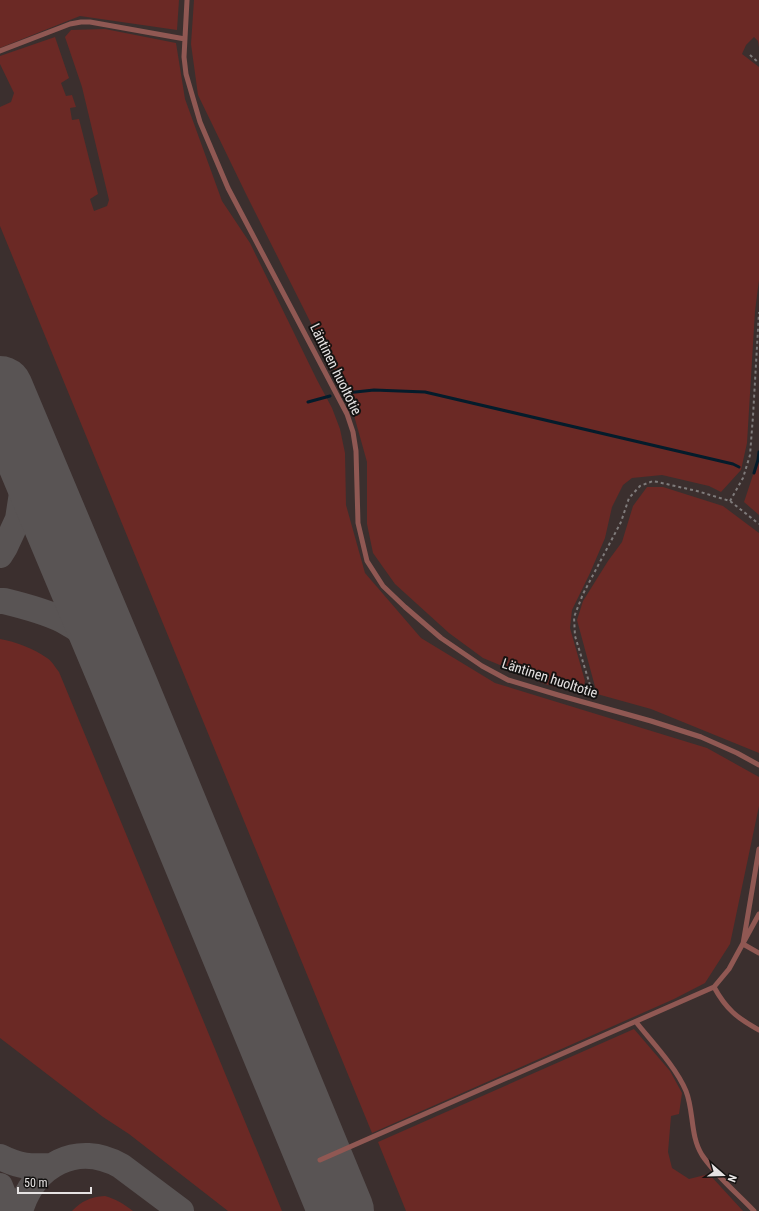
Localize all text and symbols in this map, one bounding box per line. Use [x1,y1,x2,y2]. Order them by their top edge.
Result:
street label: Läntinen huoltotie [307,321,365,418]
street label: Läntinen huoltotie [500,655,600,701]
north arrow [703,1155,743,1195]
scale bar [18,1169,91,1195]
text: N [725,1173,739,1184]
text: 50 m [24,1176,48,1190]

